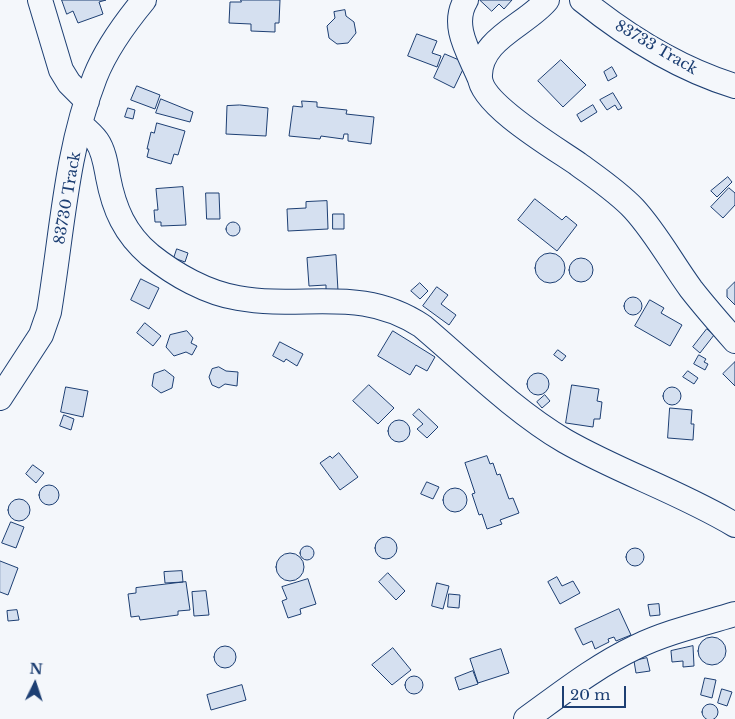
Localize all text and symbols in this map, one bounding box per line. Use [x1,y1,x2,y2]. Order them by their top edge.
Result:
street label: 83733 Track [612,17,700,79]
street label: 83730 Track [51,150,85,246]
north arrow [10,659,60,709]
text: N [29,660,43,678]
scale bar [565,676,629,708]
text: 20 m [570,685,610,704]

